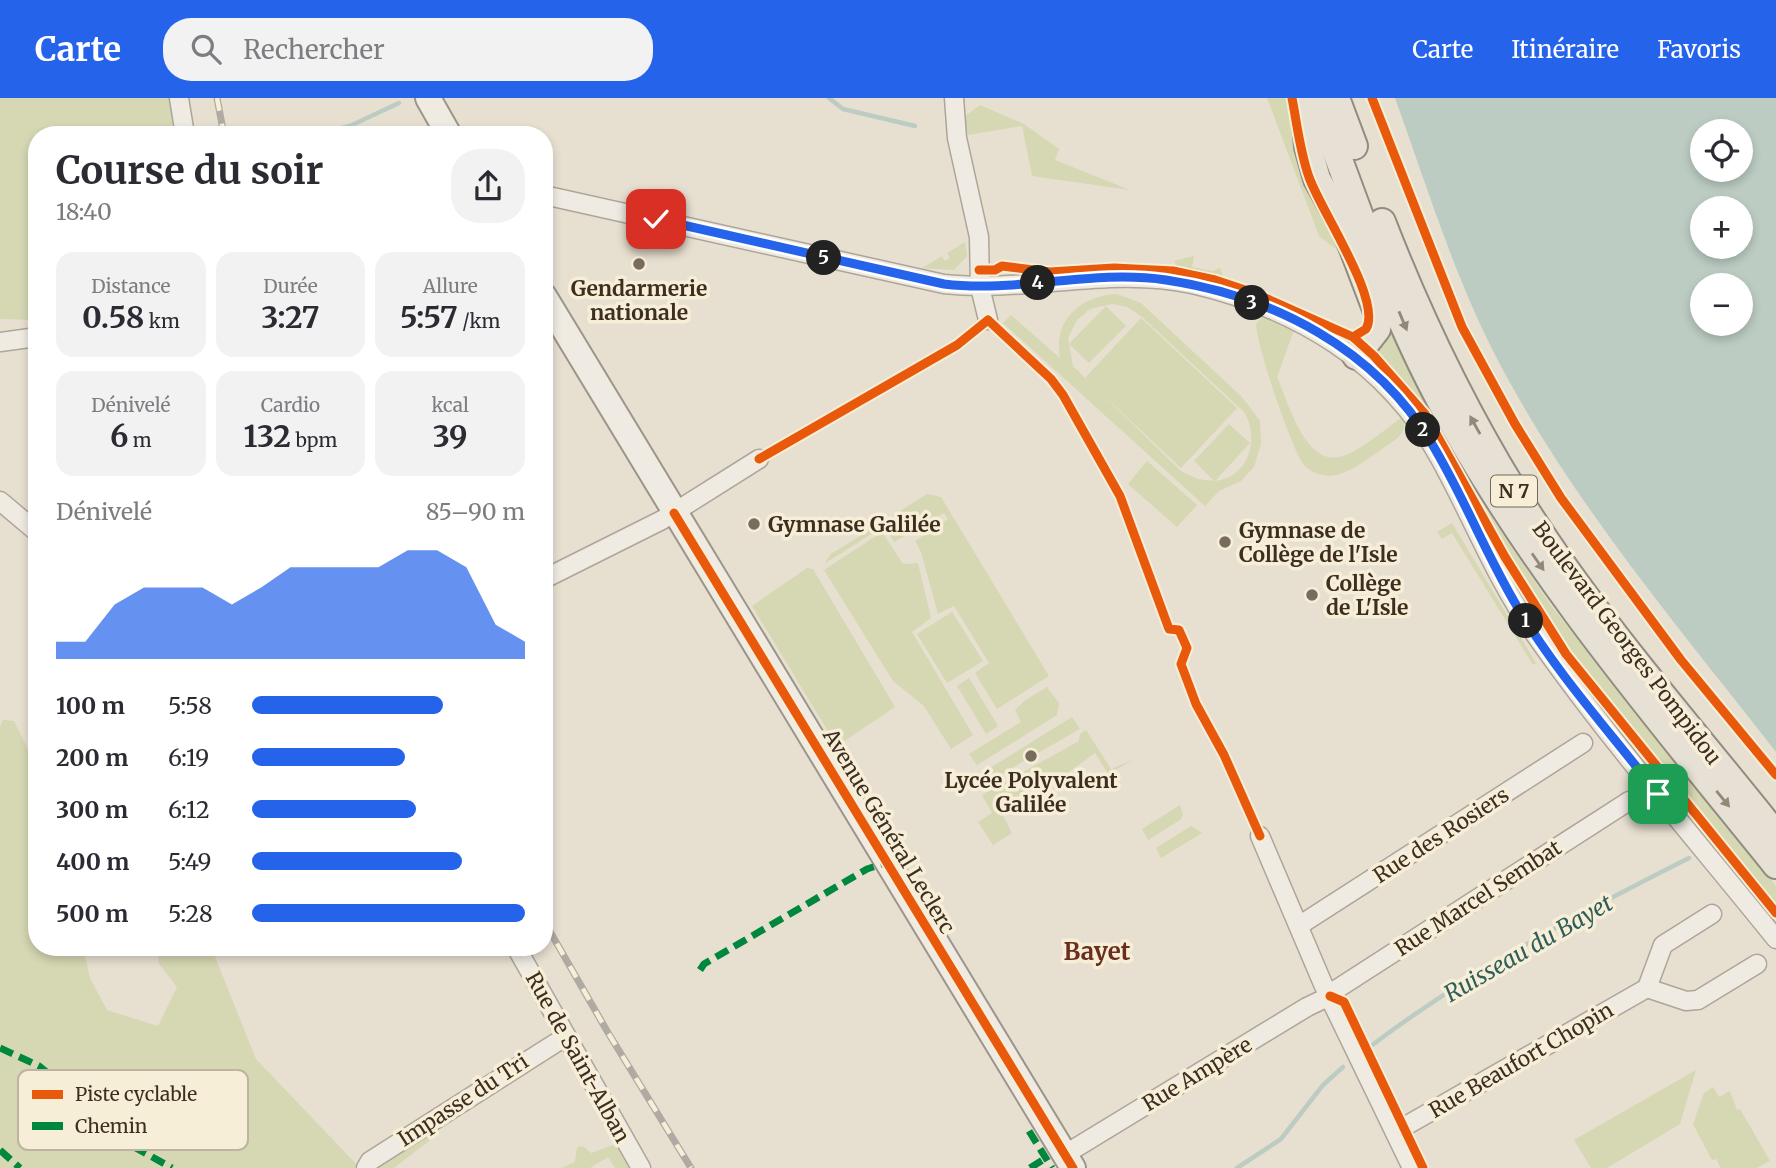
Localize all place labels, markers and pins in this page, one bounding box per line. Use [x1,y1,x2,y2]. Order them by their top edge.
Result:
pin [626,189,686,249]
pin: 5 [806,240,842,276]
marker: Gendarmerie nationale [631,256,647,272]
pin: 4 [1020,266,1056,300]
place label: Gendarmerie nationale [571,275,707,326]
pin: 3 [1234,286,1270,320]
pin: 2 [1406,412,1440,448]
place label: Gymnase Galilée [768,511,941,538]
marker: Gymnase Galilée [746,516,762,532]
place label: Gymnase de Collège de l'Isle [1239,517,1398,568]
marker: Gymnase de Collège de l'Isle [1217,534,1233,550]
place label: Collège de L'Isle [1326,570,1408,621]
marker: Collège de L'Isle [1304,587,1320,603]
pin: 1 [1508,603,1544,638]
marker: Lycée Polyvalent Galilée [1023,748,1039,764]
pin [1628,764,1688,824]
place label: Lycée Polyvalent Galilée [944,767,1118,818]

